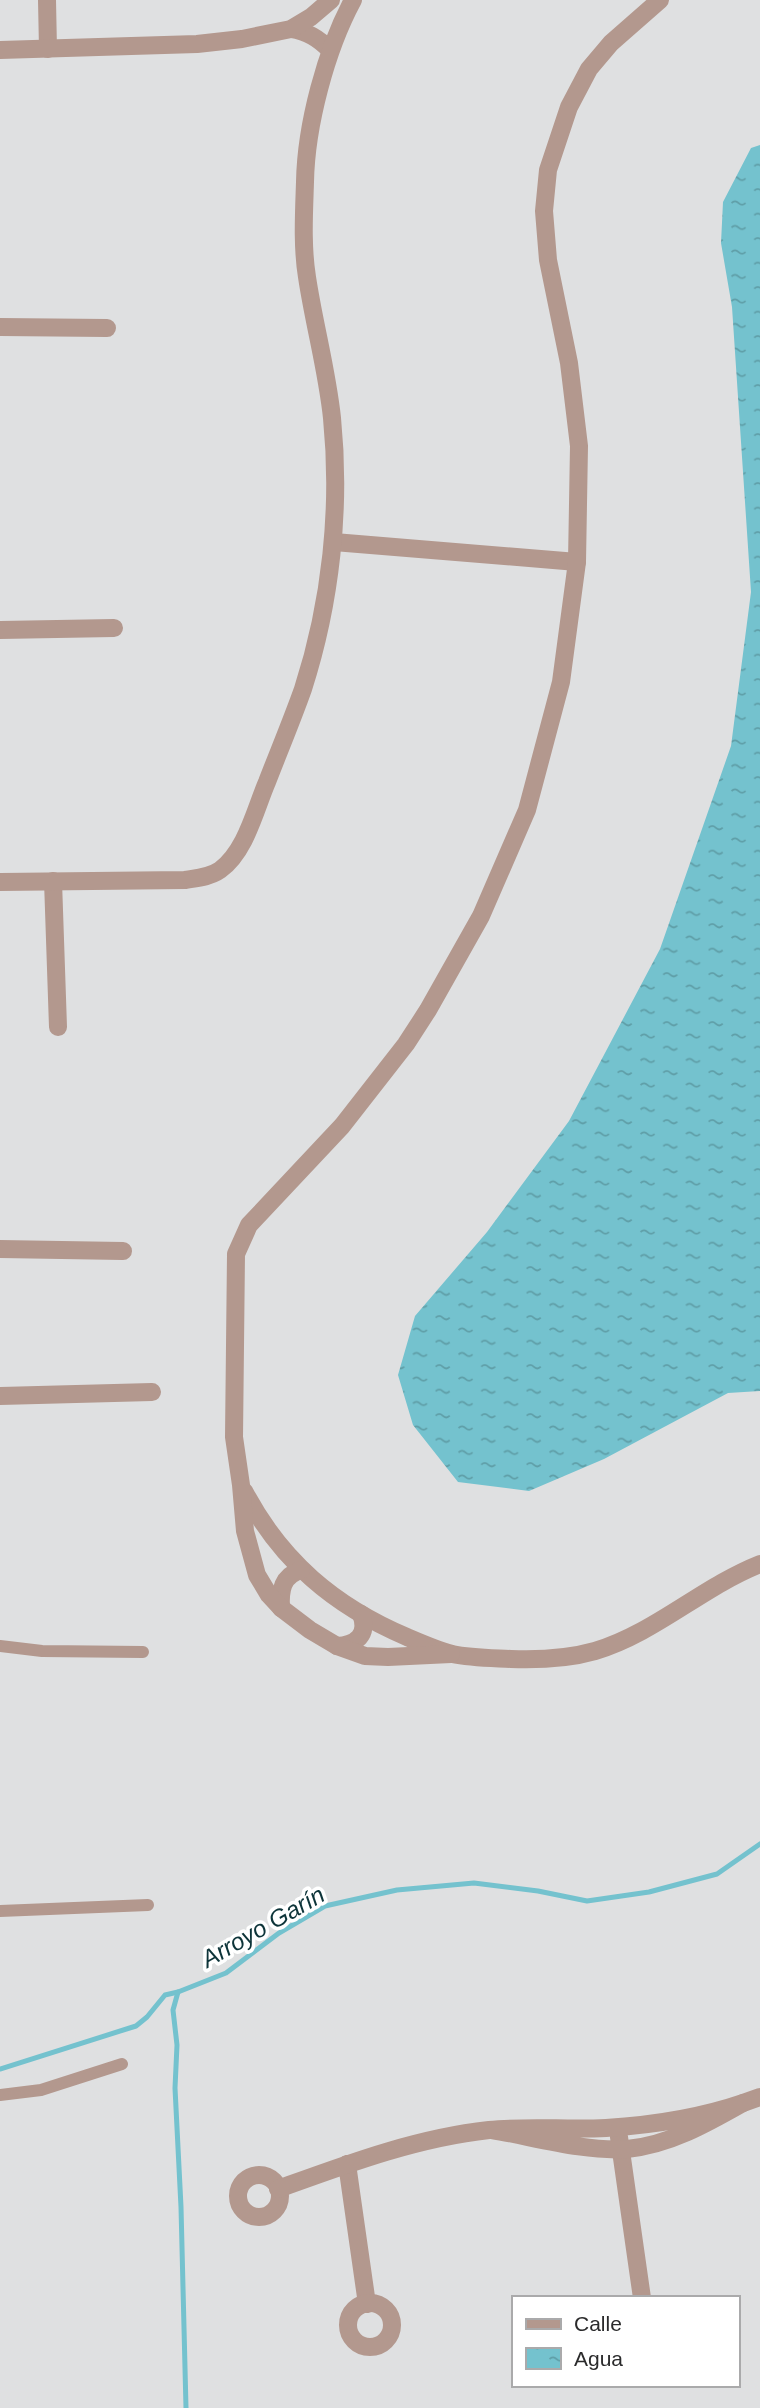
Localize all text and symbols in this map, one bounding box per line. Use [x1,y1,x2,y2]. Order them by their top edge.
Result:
water label: Arroyo Garín [195,1881,329,1974]
legend [512,2296,739,2387]
text: Calle [574,2312,622,2335]
text: Agua [574,2347,623,2370]

